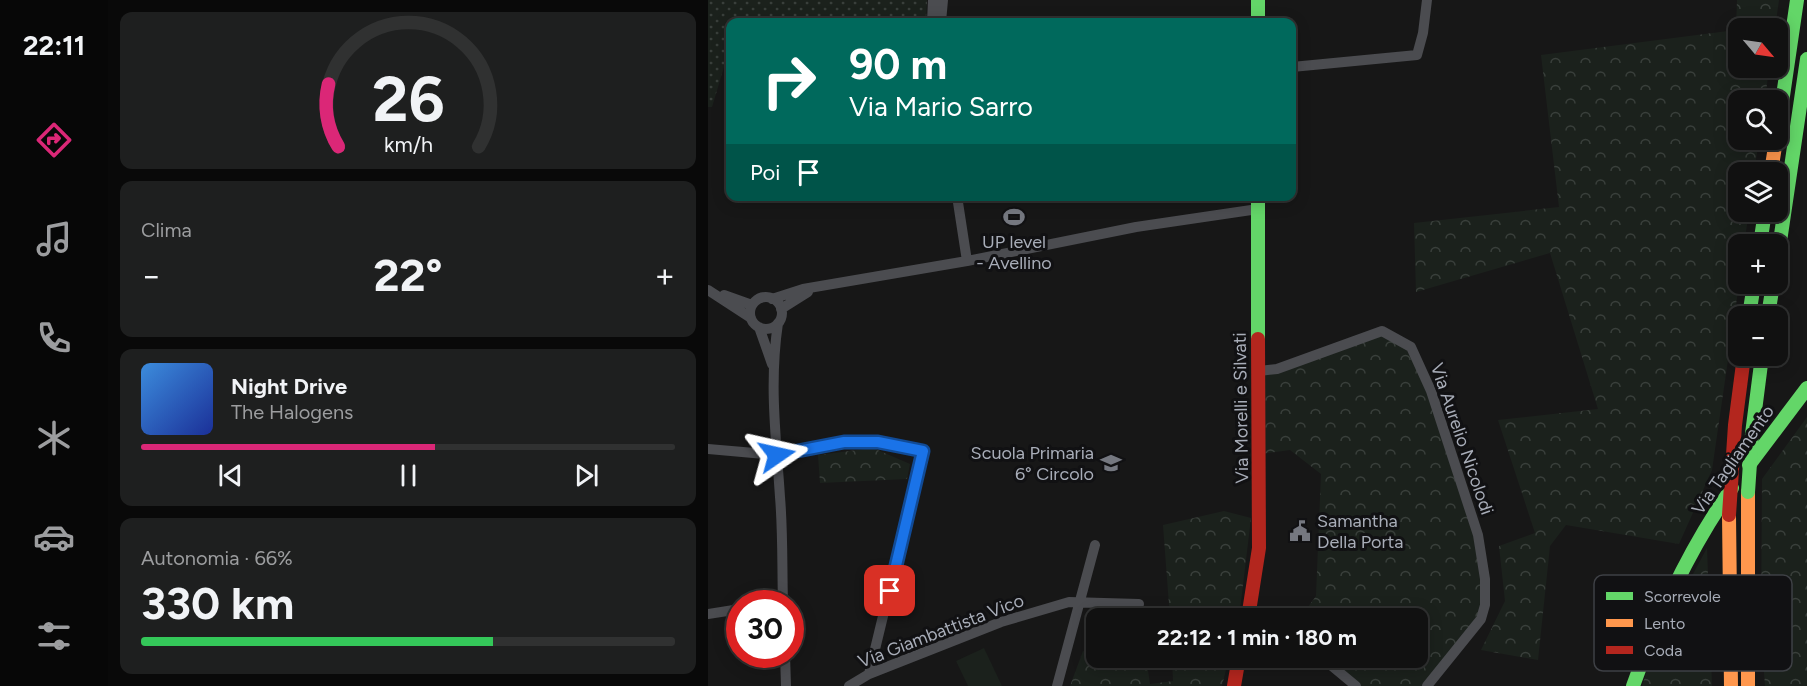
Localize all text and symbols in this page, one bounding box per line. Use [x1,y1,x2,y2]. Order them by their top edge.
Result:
north arrow [1728,18,1788,78]
map controls [1728,18,1788,366]
text: 22:11 [23,29,85,62]
text: 90 m [849,39,947,90]
icon: right [750,42,828,120]
text: 26 [372,62,444,137]
text: Via Mario Sarro [849,90,1033,123]
button: search [1728,90,1788,150]
icon: directions [33,119,75,161]
text: km/h [384,133,432,158]
icon: arrive [792,156,825,189]
text: Poi [750,159,780,186]
button: layers [1728,162,1788,222]
sports icon: UP level - Avellino [1002,205,1026,229]
icon: music [33,218,75,260]
text: Clima [141,218,192,242]
place label: UP level - Avellino [976,231,1052,274]
button: + [1728,234,1788,294]
text: 22° [373,248,443,302]
text: − [141,256,162,295]
text: + [654,256,675,295]
button: − [1728,306,1788,366]
icon: phone [33,317,75,359]
street label: Via Morelli e Silvati [1229,332,1253,484]
street label: Via Aurelio Nicolodi [1426,360,1498,518]
text: Night Drive [231,373,347,400]
text: The Halogens [231,400,353,424]
street label: Via Tagliamento [1687,401,1779,519]
icon: climate [33,417,75,459]
position arrow [745,423,809,487]
place label: Scuola Primaria 6° Circolo [971,442,1094,485]
school or university icon: Scuola Primaria 6° Circolo [1099,451,1123,475]
icon: previous [214,459,247,492]
icon: pause [392,459,425,492]
icon: next [570,459,603,492]
place label: Samantha Della Porta [1317,510,1403,553]
icon: car [33,516,75,558]
public building icon: Samantha Della Porta [1288,519,1312,543]
text: Autonomia · 66% [141,546,293,570]
pin [864,565,915,616]
icon: arrive [873,574,906,607]
legend [1594,575,1792,671]
text: 330 km [141,576,294,630]
text: Scorrevole [1644,587,1721,606]
street label: Via Giambattista Vico [855,589,1027,673]
speed limit sign: 30 [726,590,804,668]
text: Lento [1644,614,1685,633]
icon: filters [33,615,75,657]
text: 22:12 · 1 min · 180 m [1157,624,1357,651]
text: Coda [1644,641,1682,660]

